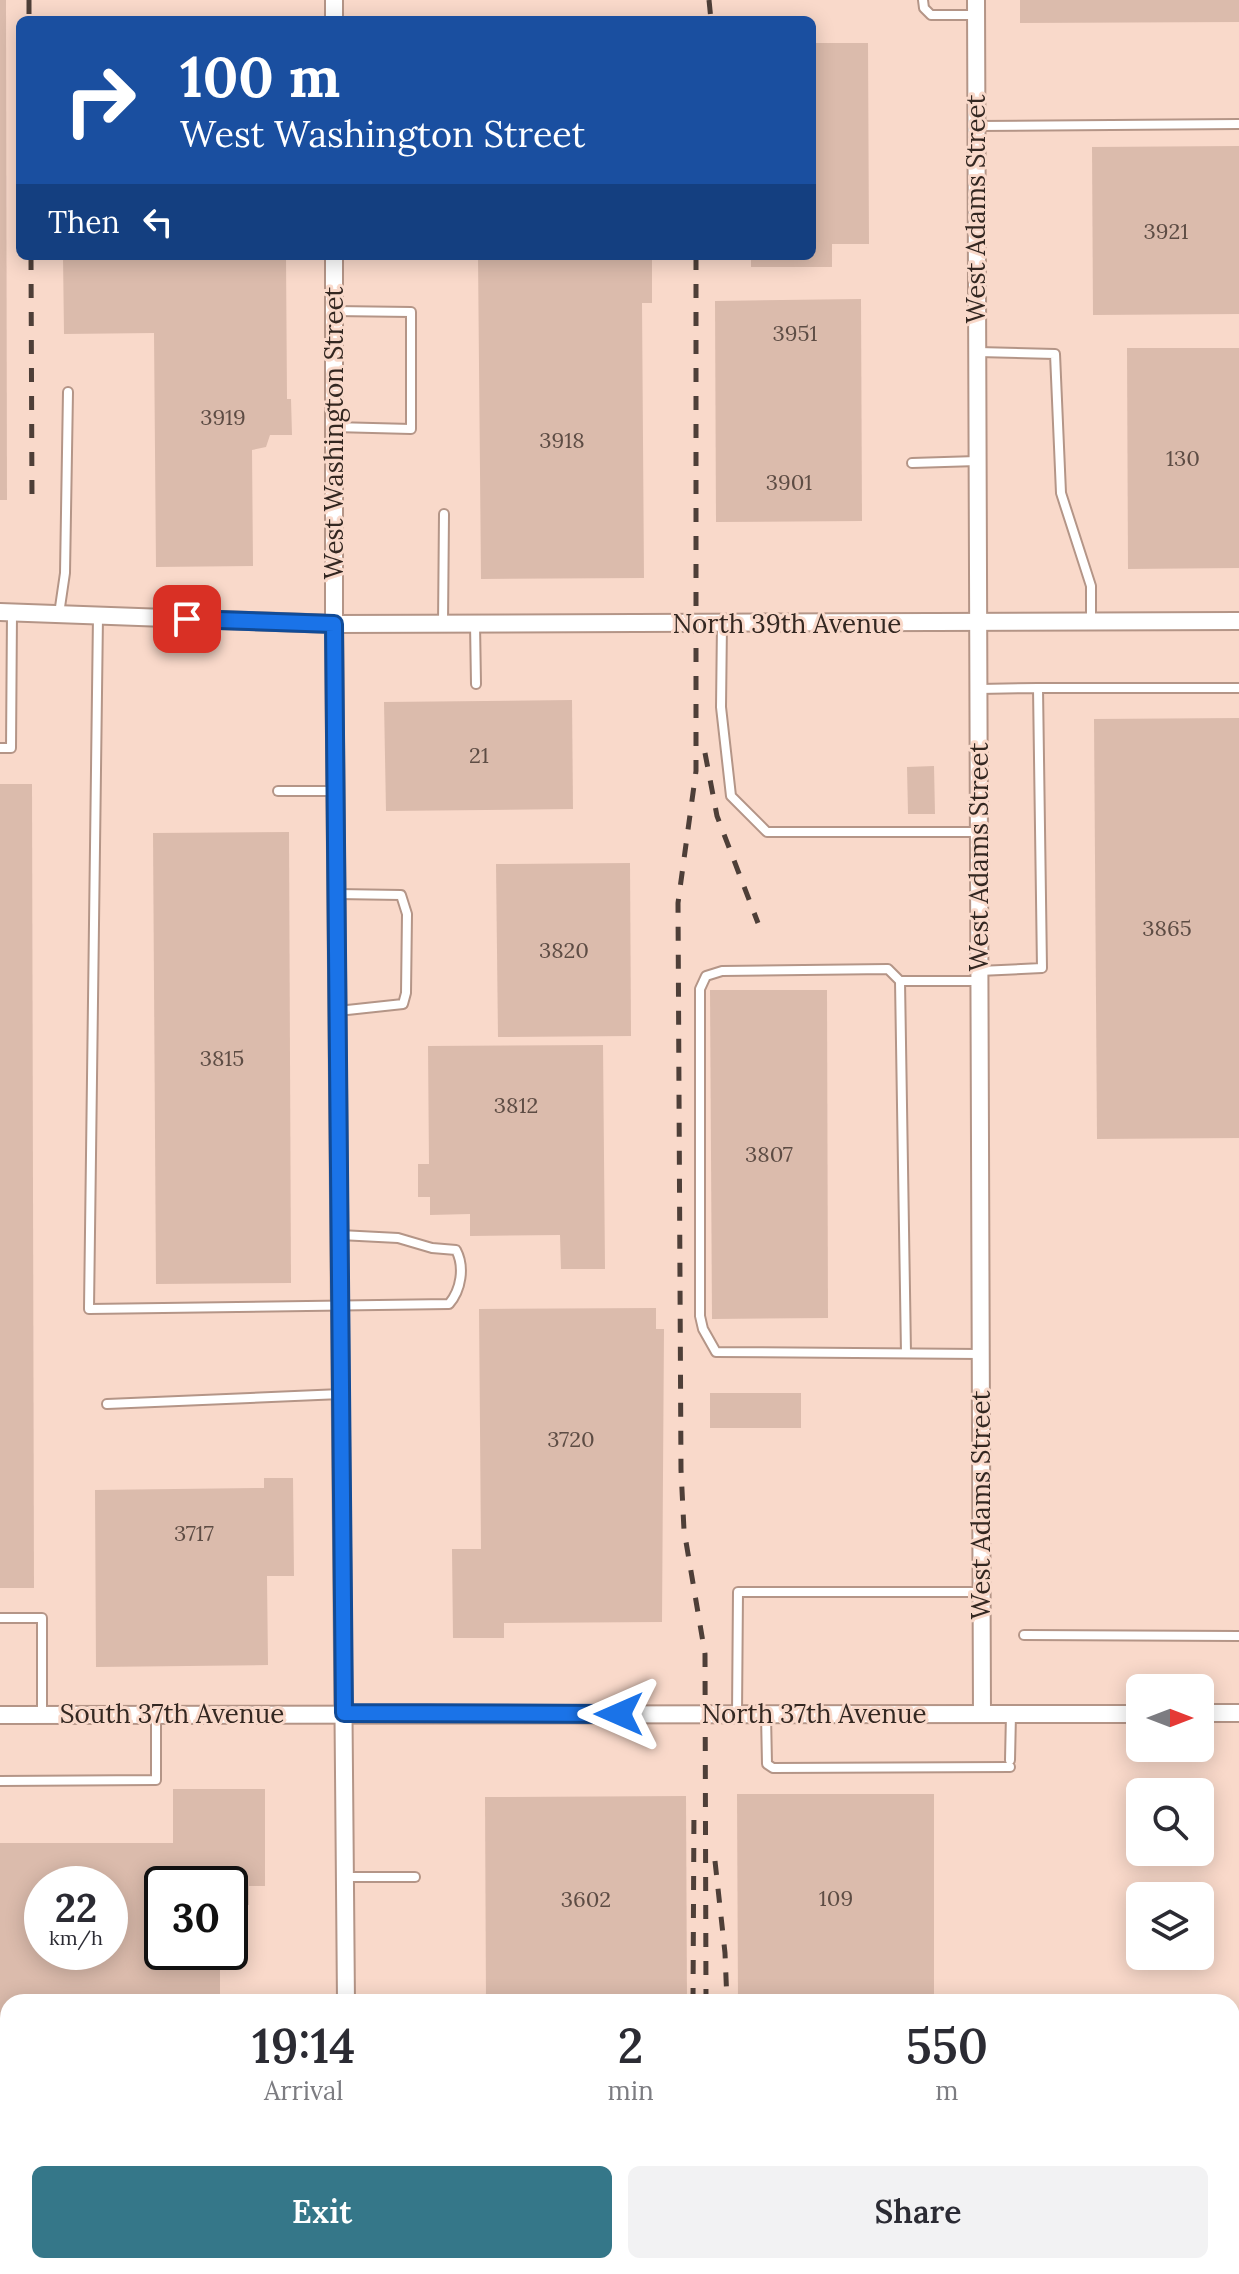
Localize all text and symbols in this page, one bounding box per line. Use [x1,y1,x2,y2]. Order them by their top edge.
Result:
text: 100 m [180,41,340,112]
icon: right [48,48,152,152]
street label: West Adams Street [959,95,992,323]
text: West Washington Street [180,111,585,157]
icon: left [136,200,180,244]
text: Then [48,203,120,241]
house number: 3921 [1144,217,1188,245]
street label: West Washington Street [317,287,350,579]
house number: 3951 [773,319,817,347]
house number: 3919 [200,403,246,431]
house number: 3918 [539,426,585,454]
house number: 130 [1166,444,1200,472]
house number: 3901 [766,468,812,496]
pin [153,585,221,653]
icon: arrive [165,597,209,641]
street label: North 39th Avenue [673,607,901,640]
house number: 21 [469,741,489,769]
street label: West Adams Street [962,743,995,971]
house number: 3865 [1142,914,1192,942]
house number: 3820 [539,936,589,964]
house number: 3815 [200,1044,244,1072]
house number: 3812 [494,1091,538,1119]
house number: 3807 [745,1140,793,1168]
street label: West Adams Street [964,1391,997,1619]
house number: 3720 [547,1425,595,1453]
house number: 3717 [174,1519,214,1547]
position arrow [577,1672,661,1756]
north arrow [1126,1674,1214,1762]
map controls [1126,1674,1214,1970]
street label: South 37th Avenue [60,1697,284,1730]
street label: North 37th Avenue [701,1697,927,1730]
button: search [1126,1778,1214,1866]
speed limit sign: 30 [144,1866,248,1970]
text: 22 [55,1882,97,1933]
button: layers [1126,1882,1214,1970]
house number: 109 [819,1884,853,1912]
house number: 3602 [561,1885,611,1913]
text: km/h [49,1925,103,1950]
text: 19:14 [252,2015,355,2076]
text: 2 [618,2015,643,2076]
text: 550 [906,2015,988,2076]
text: Arrival [264,2074,343,2107]
text: min [607,2074,654,2107]
text: m [935,2074,958,2107]
button: Exit [32,2166,612,2258]
button: Share [628,2166,1208,2258]

